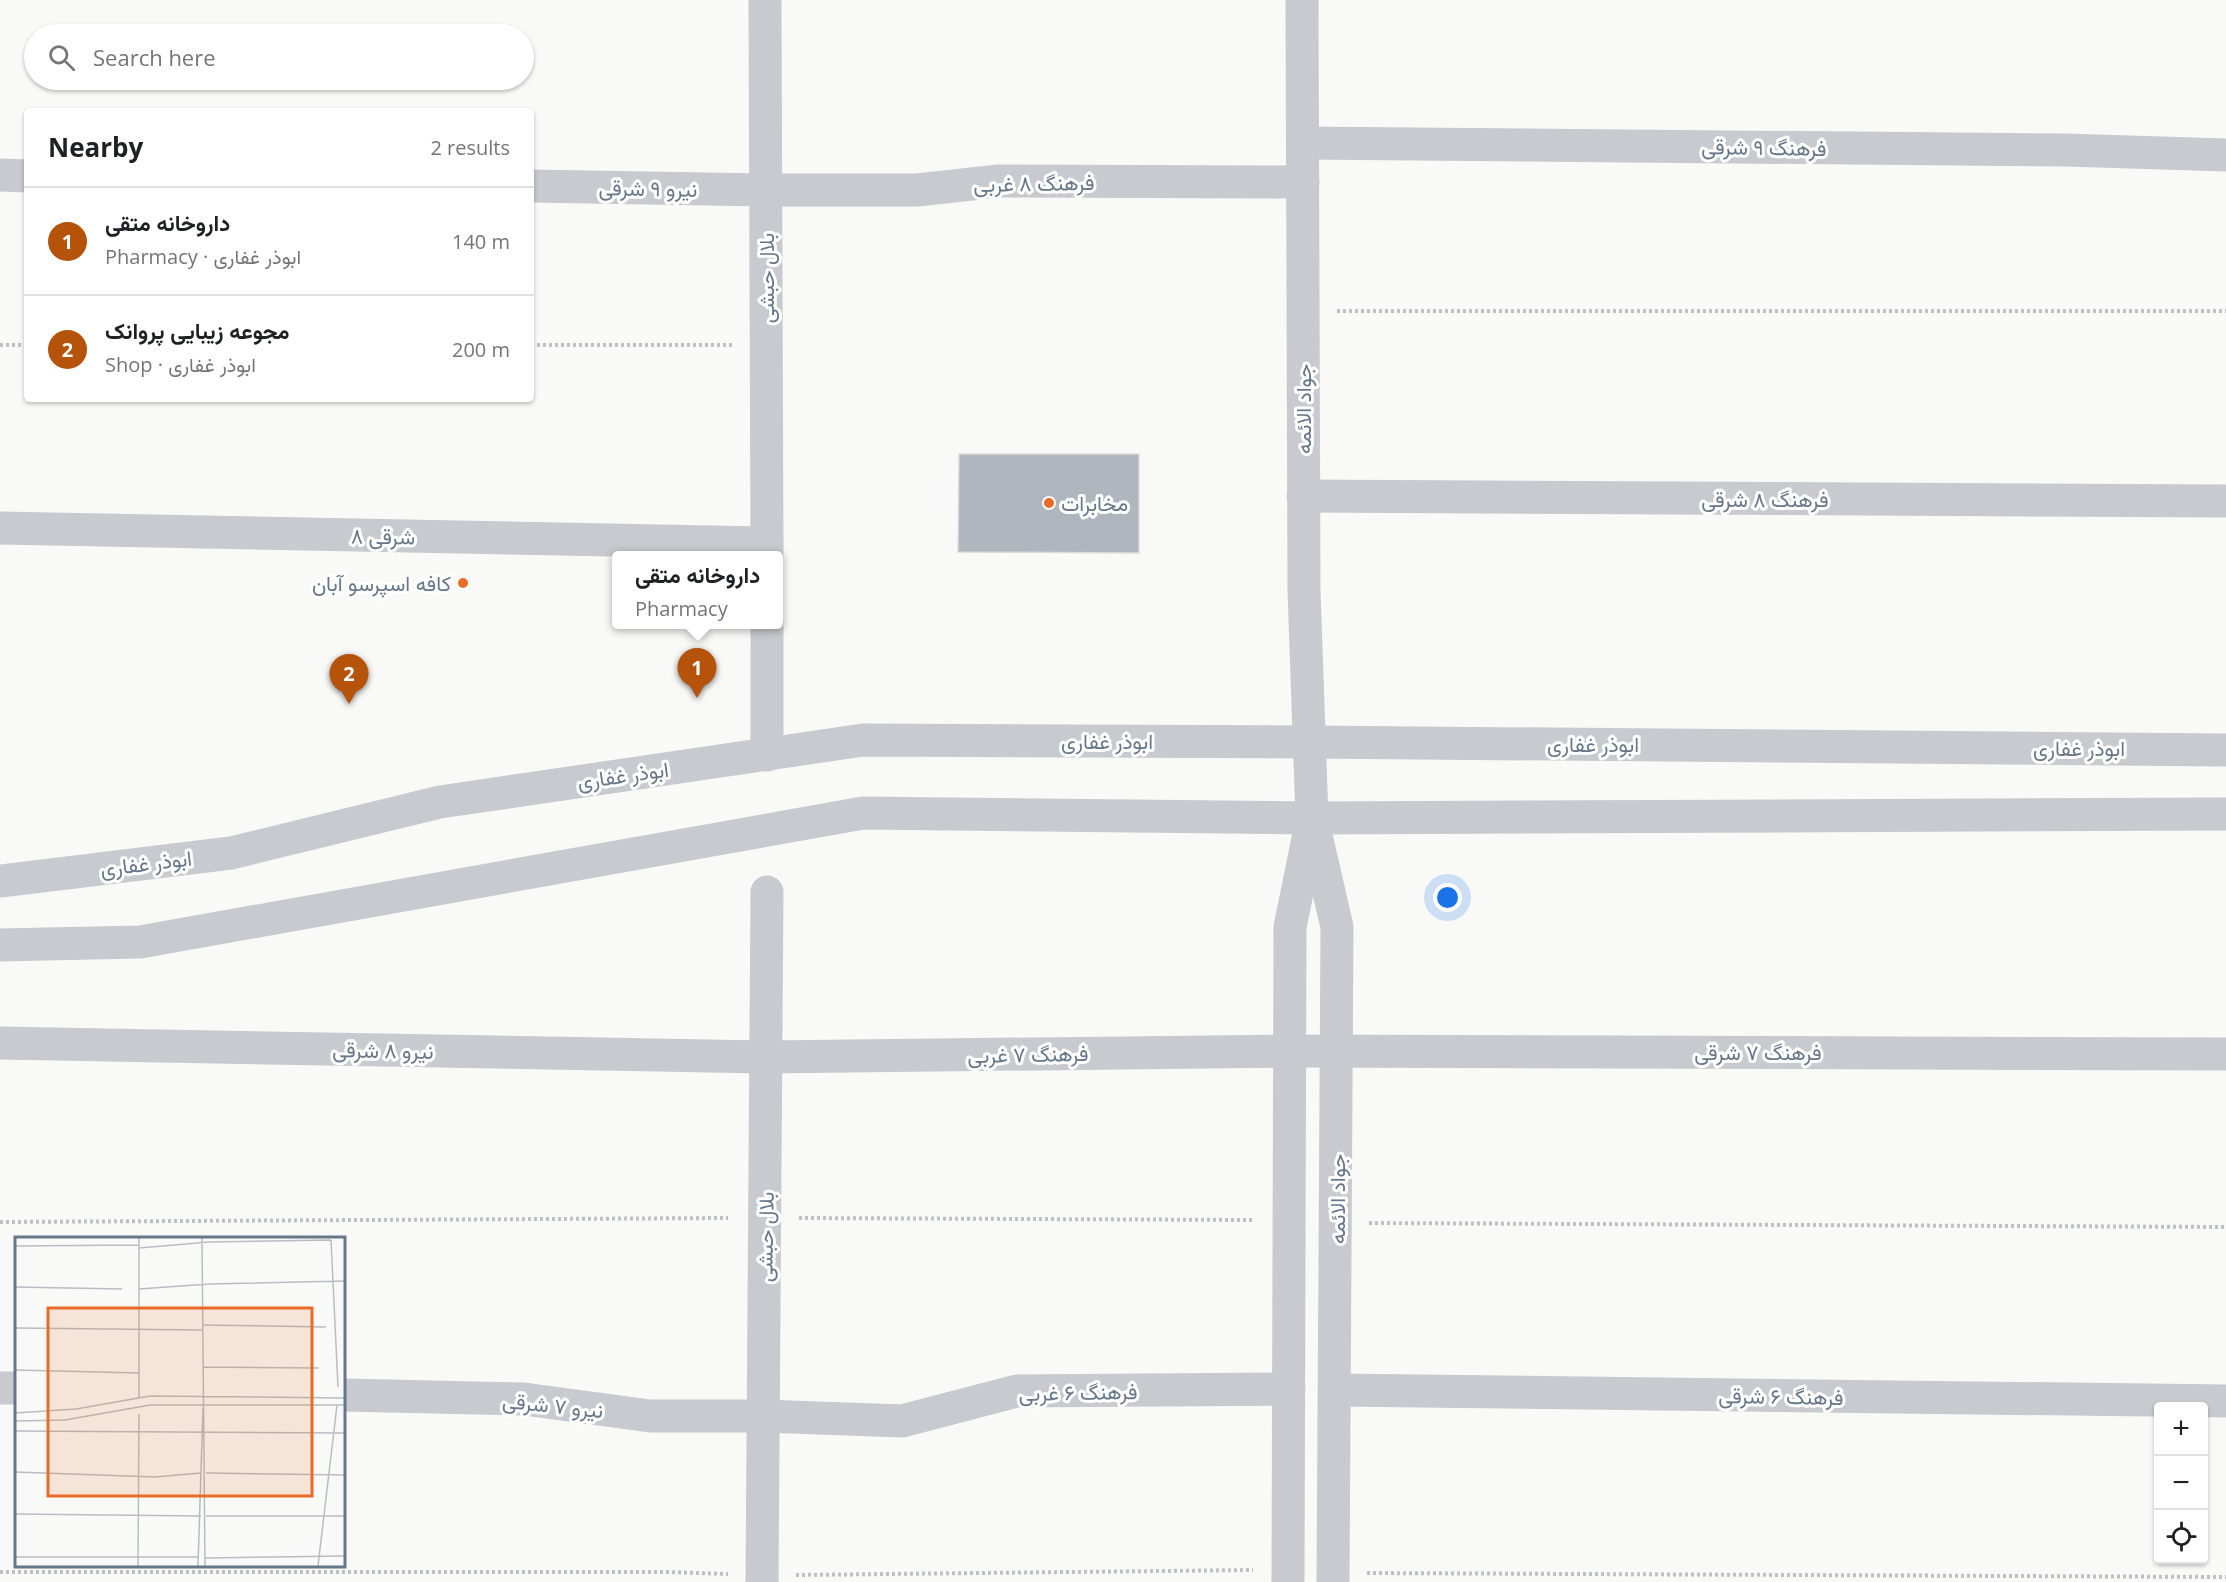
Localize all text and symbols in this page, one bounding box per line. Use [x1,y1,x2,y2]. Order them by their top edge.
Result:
search box [24,24,534,90]
icon: search [45,41,78,74]
text: Search here [93,42,216,72]
text: Nearby [48,129,143,165]
street label: فرهنگ ۹ شرقی [1701,132,1827,162]
text: 2 results [430,134,510,161]
street label: فرهنگ ۸ غربی [973,168,1095,198]
street label: نیرو ۹ شرقی [598,173,698,203]
text: داروخانه متقی [105,207,230,237]
text: 1 [62,228,73,255]
text: 140 m [452,228,510,255]
street label: بلال حبشی [752,233,780,323]
text: Pharmacy · ابوذر غفاری [105,243,301,270]
text: مجوعه زیبایی پروانک [105,315,290,345]
text: 2 [62,336,73,363]
text: 200 m [452,336,510,363]
text: Shop · ابوذر غفاری [105,351,256,378]
street label: جواد الائمه [1289,364,1317,454]
street label: فرهنگ ۸ شرقی [1701,485,1829,513]
place label: مخابرات [1061,489,1128,517]
marker: مخابرات [1042,496,1056,510]
street label: ۸ شرقی [351,521,415,551]
popup [612,551,783,629]
text: داروخانه متقی [635,559,760,589]
place label: کافه اسپرسو آبان [312,569,451,598]
marker: کافه اسپرسو آبان [456,576,470,590]
text: Pharmacy [635,595,728,622]
pin: 1 [678,648,716,698]
pin: 2 [330,654,368,704]
street label: ابوذر غفاری [1061,727,1153,755]
street label: ابوذر غفاری [1547,730,1639,758]
street label: ابوذر غفاری [2033,734,2125,762]
street label: ابوذر غفاری [575,755,671,795]
street label: ابوذر غفاری [99,843,193,883]
your location [1433,883,1462,912]
street label: نیرو ۸ شرقی [332,1035,434,1065]
street label: فرهنگ ۷ شرقی [1694,1038,1822,1066]
street label: فرهنگ ۷ غربی [967,1039,1089,1069]
street label: جواد الائمه [1323,1154,1351,1244]
street label: بلال حبشی [750,1192,780,1282]
inset map [15,1237,345,1567]
street label: فرهنگ ۶ غربی [1018,1377,1138,1407]
street label: فرهنگ ۶ شرقی [1718,1381,1844,1411]
street label: نیرو ۷ شرقی [501,1386,605,1424]
map controls [2154,1402,2208,1564]
button: + [2154,1402,2208,1456]
button: − [2154,1456,2208,1510]
button: locate [2154,1510,2208,1564]

